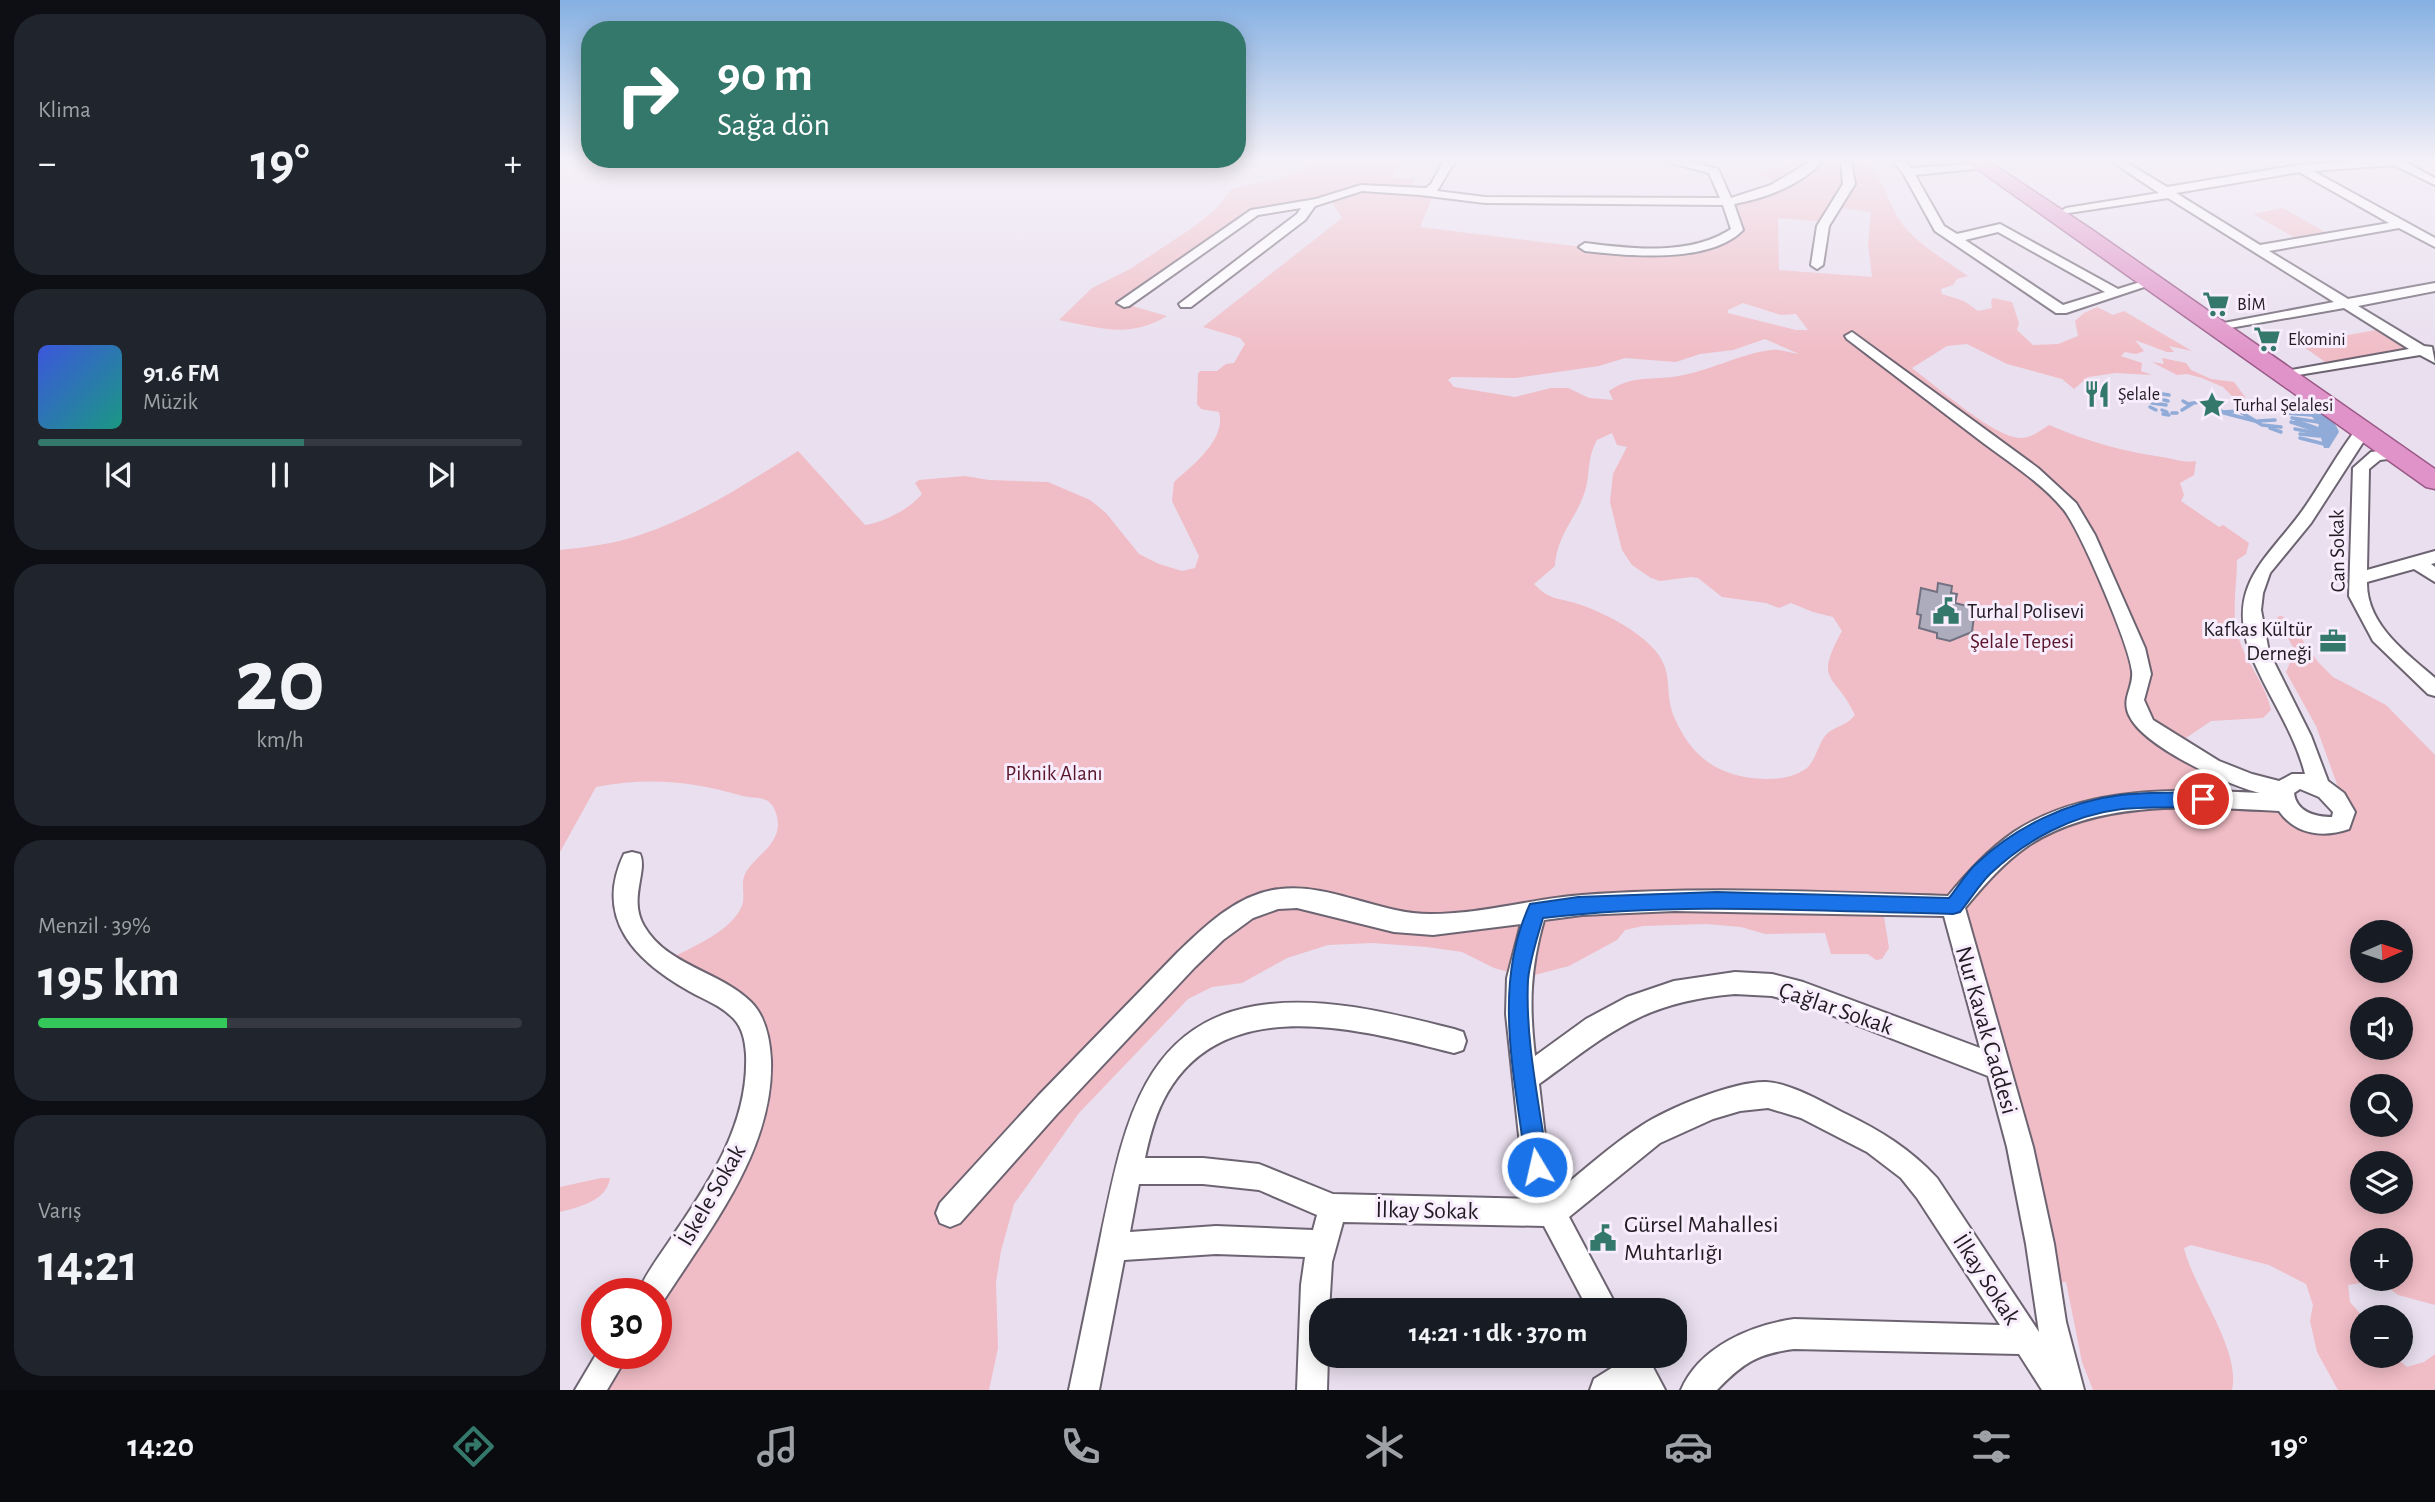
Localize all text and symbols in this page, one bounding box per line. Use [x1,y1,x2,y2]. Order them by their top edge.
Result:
icon: right [602,49,693,140]
text: 90 m [717,51,813,100]
text: Klima [38,99,91,122]
text: Sağa dön [717,109,830,141]
text: 19° [250,137,310,189]
text: − [38,145,56,183]
text: + [504,145,522,183]
supermarket icon: BİM [2201,289,2231,319]
place label: BİM [2237,294,2266,314]
supermarket icon: Ekomini [2252,324,2282,354]
place label: Ekomini [2288,331,2346,349]
text: 91.6 FM [143,360,220,386]
restaurant icon: Şelale [2082,379,2112,409]
place label: Şelale [2118,386,2160,404]
place icon: Turhal Şelalesi [2197,390,2227,420]
text: Müzik [143,391,198,414]
place label: Turhal Şelalesi [2233,397,2333,415]
icon: previous [100,456,138,494]
icon: pause [261,456,299,494]
icon: next [422,456,460,494]
street label: Can Sokak [2326,509,2349,593]
public building icon: Turhal Polisevi [1931,596,1961,626]
place label: Turhal Polisevi [1967,601,2084,622]
place label: Kafkas Kültür Derneği [2203,619,2312,664]
office icon: Kafkas Kültür Derneği [2318,626,2348,656]
park label: Şelale Tepesi [1970,631,2074,652]
text: 20 [235,636,325,727]
text: km/h [256,729,304,752]
park label: Piknik Alanı [1005,763,1103,784]
pin [2173,769,2233,829]
icon: arrive [2184,780,2222,818]
text: Menzil · 39% [38,915,151,938]
north arrow [2350,920,2413,984]
map controls [2350,920,2413,1368]
street label: Nur Kavak Caddesi [1951,944,2021,1117]
text: 195 km [38,953,180,1005]
street label: Çağlar Sokak [1776,978,1896,1040]
button: sound [2350,997,2413,1060]
button: search [2350,1074,2413,1137]
position arrow [1500,1130,1574,1204]
street label: İskele Sokak [672,1140,750,1250]
button: layers [2350,1151,2413,1214]
street label: İlkay Sokak [1375,1197,1479,1224]
text: Varış [38,1200,82,1223]
place label: Gürsel Mahallesi Muhtarlığı [1624,1213,1778,1265]
public building icon: Gürsel Mahallesi Muhtarlığı [1588,1223,1618,1253]
button: + [2350,1228,2413,1291]
street label: İlkay Sokak [1948,1229,2025,1329]
text: 14:21 [38,1238,138,1290]
speed limit sign: 30 [581,1278,672,1369]
button: − [2350,1305,2413,1368]
text: 14:21 · 1 dk · 370 m [1409,1320,1587,1346]
icon: directions [449,1422,498,1471]
icon: music [753,1422,802,1471]
icon: phone [1056,1422,1105,1471]
icon: climate [1360,1422,1409,1471]
icon: car [1664,1422,1713,1471]
icon: filters [1967,1422,2016,1471]
text: 14:20 [127,1430,194,1462]
text: 19° [2271,1430,2308,1462]

